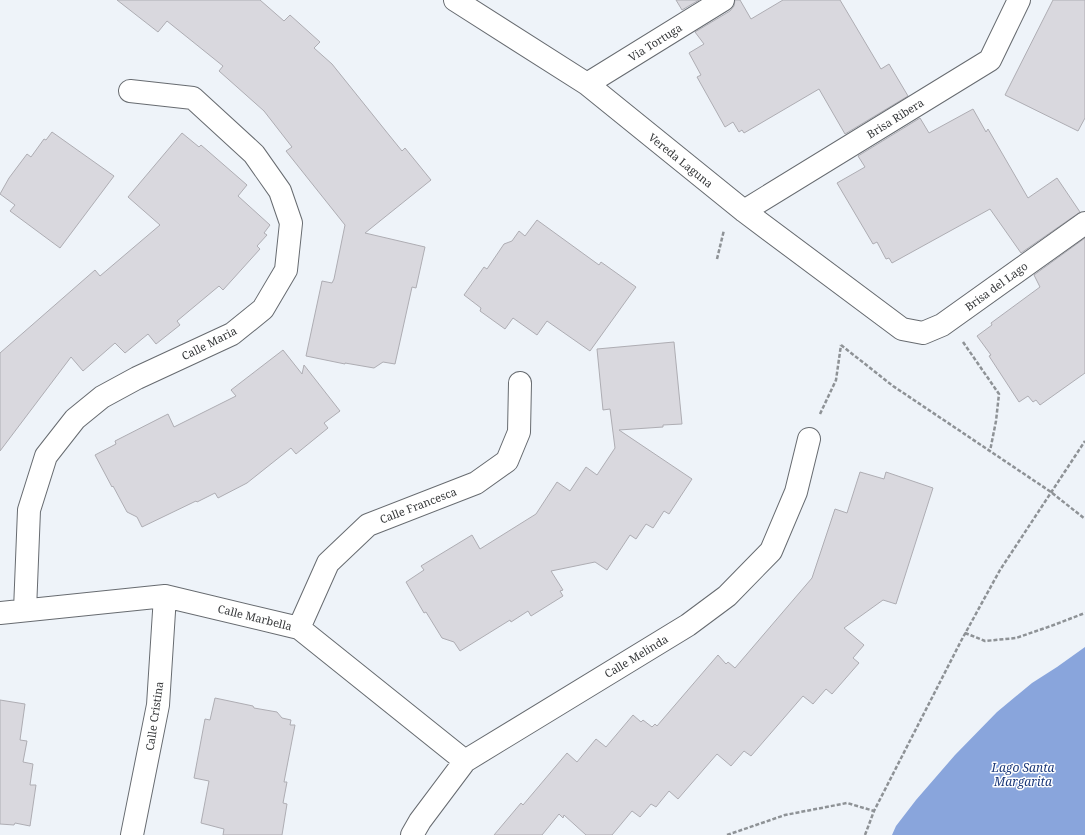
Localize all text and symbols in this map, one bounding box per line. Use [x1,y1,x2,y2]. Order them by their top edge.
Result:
street label: Via Tortuga [625,20,685,64]
street label: Brisa Ribera [864,95,926,141]
street label: Vereda Laguna [646,129,716,191]
street label: Brisa del Lago [962,258,1030,314]
street label: Calle Maria [179,323,239,363]
street label: Calle Francesca [377,483,459,527]
street label: Calle Marbella [216,601,294,633]
street label: Calle Melinda [601,631,671,681]
street label: Calle Cristina [142,680,166,752]
water label: Lago Santa Margarita [990,759,1055,790]

